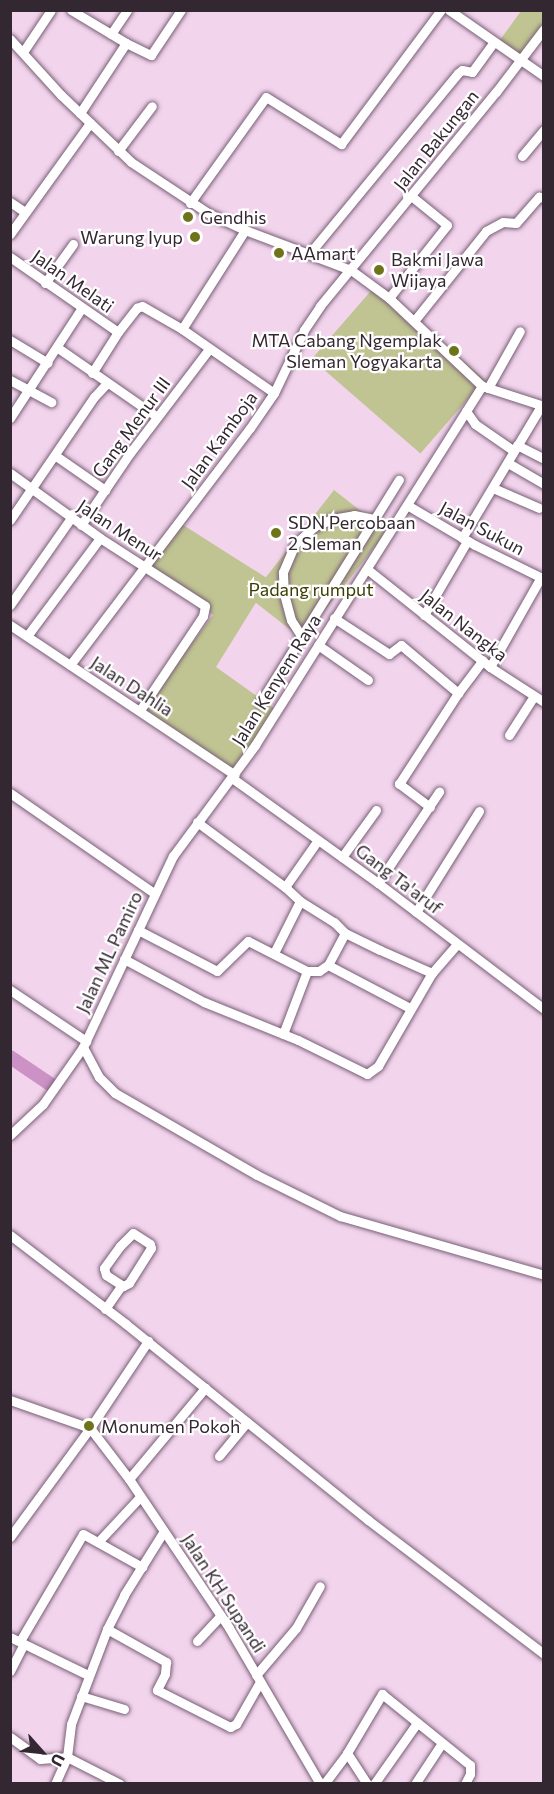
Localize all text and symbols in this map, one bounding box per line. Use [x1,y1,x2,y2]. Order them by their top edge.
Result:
street label: Jalan Bakungan [389,85,483,195]
place label: Gendhis [200,206,267,228]
marker: Gendhis [181,210,195,224]
place label: Warung Iyup [80,226,183,248]
marker: Warung Iyup [188,230,202,244]
place label: AAmart [291,242,356,264]
street label: Jalan Melati [28,245,118,317]
marker: AAmart [272,246,286,260]
place label: Bakmi Jawa Wijaya [391,249,484,292]
marker: Bakmi Jawa Wijaya [372,263,386,277]
place label: MTA Cabang Ngemplak Sleman Yogyakarta [252,330,442,372]
marker: MTA Cabang Ngemplak Sleman Yogyakarta [447,344,461,358]
street label: Gang Menur III [87,373,175,481]
street label: Jalan Kamboja [176,387,262,493]
street label: Jalan Menur [74,495,166,565]
street label: Jalan Sukun [436,497,528,559]
place label: SDN Percobaan 2 Sleman [288,512,416,554]
marker: SDN Percobaan 2 Sleman [269,526,283,540]
park label: Padang rumput [248,578,374,600]
street label: Jalan Nangka [416,584,512,666]
street label: Jalan Kenyem Raya [227,610,325,750]
street label: Jalan Dahlia [87,651,177,721]
street label: Gang Ta'aruf [351,839,447,919]
street label: Jalan ML Pamiro [71,888,147,1016]
place label: Monumen Pokoh [101,1415,240,1437]
marker: Monumen Pokoh [82,1419,96,1433]
street label: Jalan KH Supandi [178,1529,270,1657]
north arrow [12,1722,72,1782]
text: U [47,1751,70,1770]

